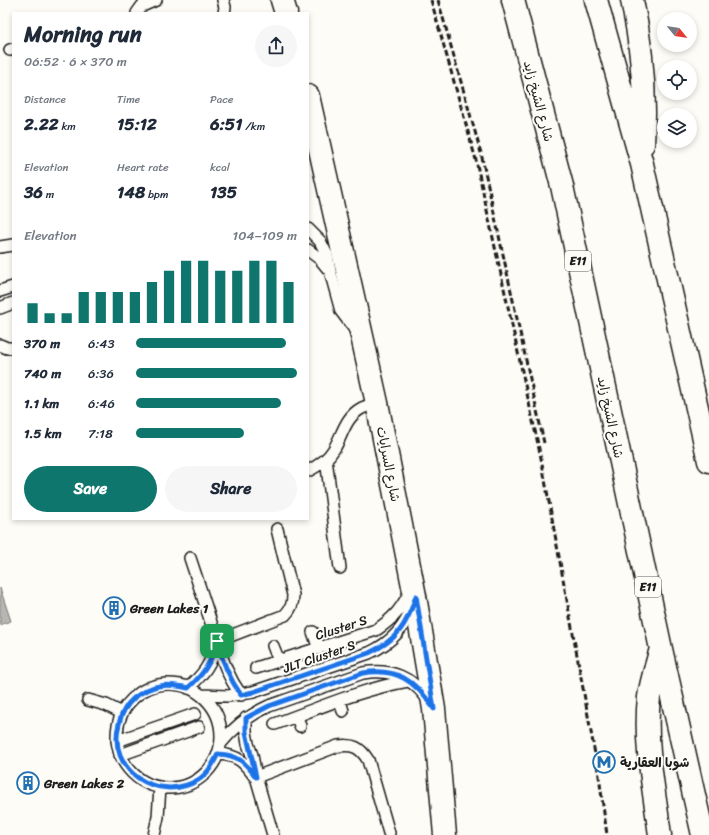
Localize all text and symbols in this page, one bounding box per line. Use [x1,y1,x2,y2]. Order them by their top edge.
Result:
north arrow [657,12,697,52]
map controls [657,12,697,148]
text: Morning run [24,15,142,54]
button: share [255,25,297,67]
text: 06:52 · 6 × 370 m [24,50,127,73]
street label: شارع الشيخ زايد [517,58,560,144]
button: locate [657,60,697,100]
text: Distance [24,90,66,109]
text: Time [117,90,140,109]
text: Pace [210,90,233,109]
button: layers [657,108,697,148]
text: 2.22 [24,109,59,139]
text: 15:12 [117,109,157,139]
text: 6:51 [210,109,242,139]
text: km [59,117,76,136]
text: /km [242,117,265,136]
text: Elevation [24,158,69,177]
text: Heart rate [117,158,169,177]
text: kcal [210,158,230,177]
text: 36 [24,177,43,207]
text: 148 [117,177,145,207]
text: 135 [210,177,237,207]
text: m [43,185,54,204]
text: bpm [145,185,168,204]
text: Elevation [24,224,77,247]
text: 104–109 m [233,224,297,247]
road number: E11 [565,251,591,271]
text: 370 m [24,332,60,355]
text: 6:43 [88,332,115,355]
text: 740 m [24,362,61,385]
text: 6:36 [88,362,114,385]
street label: شارع الشيخ زايد [591,374,630,460]
text: 1.1 km [24,392,59,415]
text: 6:46 [88,392,115,415]
text: 1.5 km [24,422,62,445]
text: 7:18 [88,422,113,445]
street label: شارع السرايات [370,424,407,504]
button: Save [24,466,157,512]
button: Share [165,466,297,512]
road number: E11 [635,577,661,597]
building icon: Green Lakes 1 [101,595,127,621]
place label: Green Lakes 1 [129,597,209,620]
street label: Cluster S [312,608,370,647]
pin [200,624,234,658]
icon: arrive [206,630,228,652]
street label: JLT Cluster S [279,633,359,680]
metro station icon: شوبا العقارية [591,749,617,775]
place label: شوبا العقارية [620,751,689,774]
building icon: Green Lakes 2 [15,770,41,796]
place label: Green Lakes 2 [43,772,125,795]

